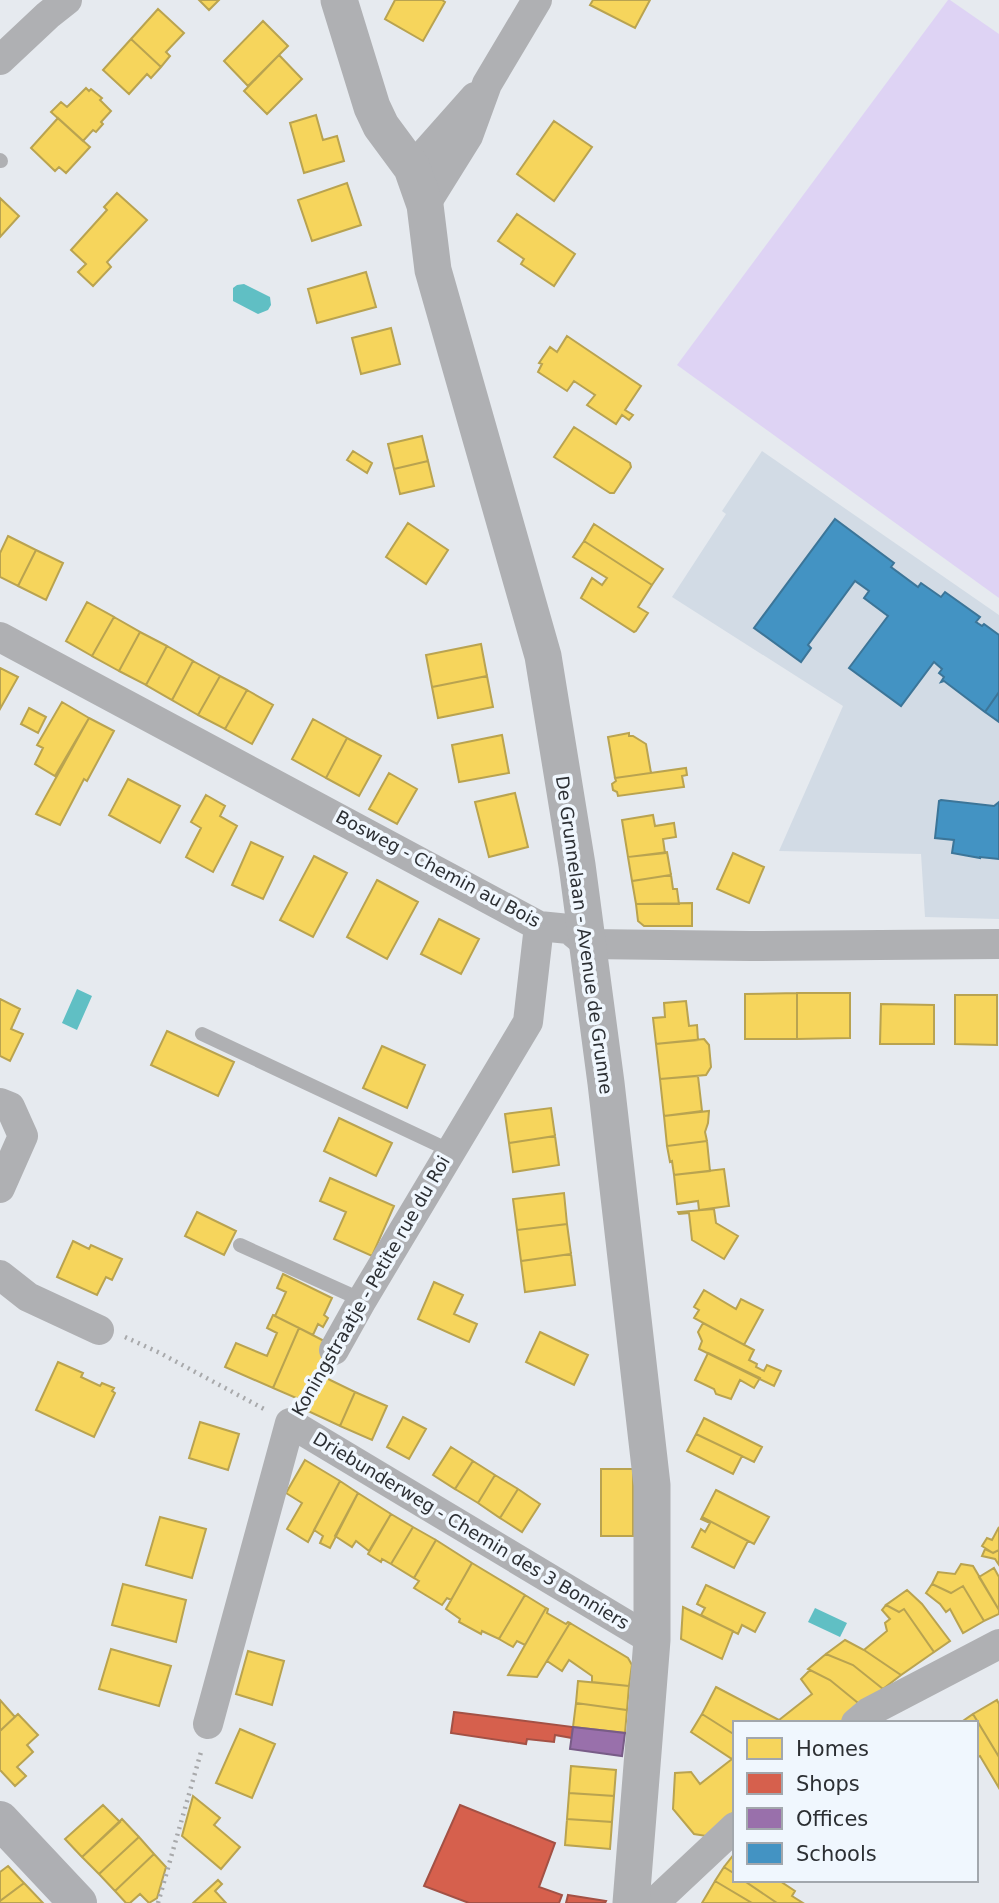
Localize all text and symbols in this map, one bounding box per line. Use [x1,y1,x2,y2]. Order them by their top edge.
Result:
street label: De Grunnelaan - Avenue de Grunne [552,774,617,1095]
street label: Bosweg - Chemin au Bois [332,806,544,931]
street label: Koningstraatje - Petite rue du Roi [287,1152,454,1420]
street label: Driebunderweg - Chemin des 3 Bonniers [309,1428,633,1634]
legend [733,1721,978,1882]
text: Homes [796,1737,869,1761]
text: Shops [796,1772,860,1796]
text: Offices [796,1807,868,1831]
text: Schools [796,1842,877,1866]

